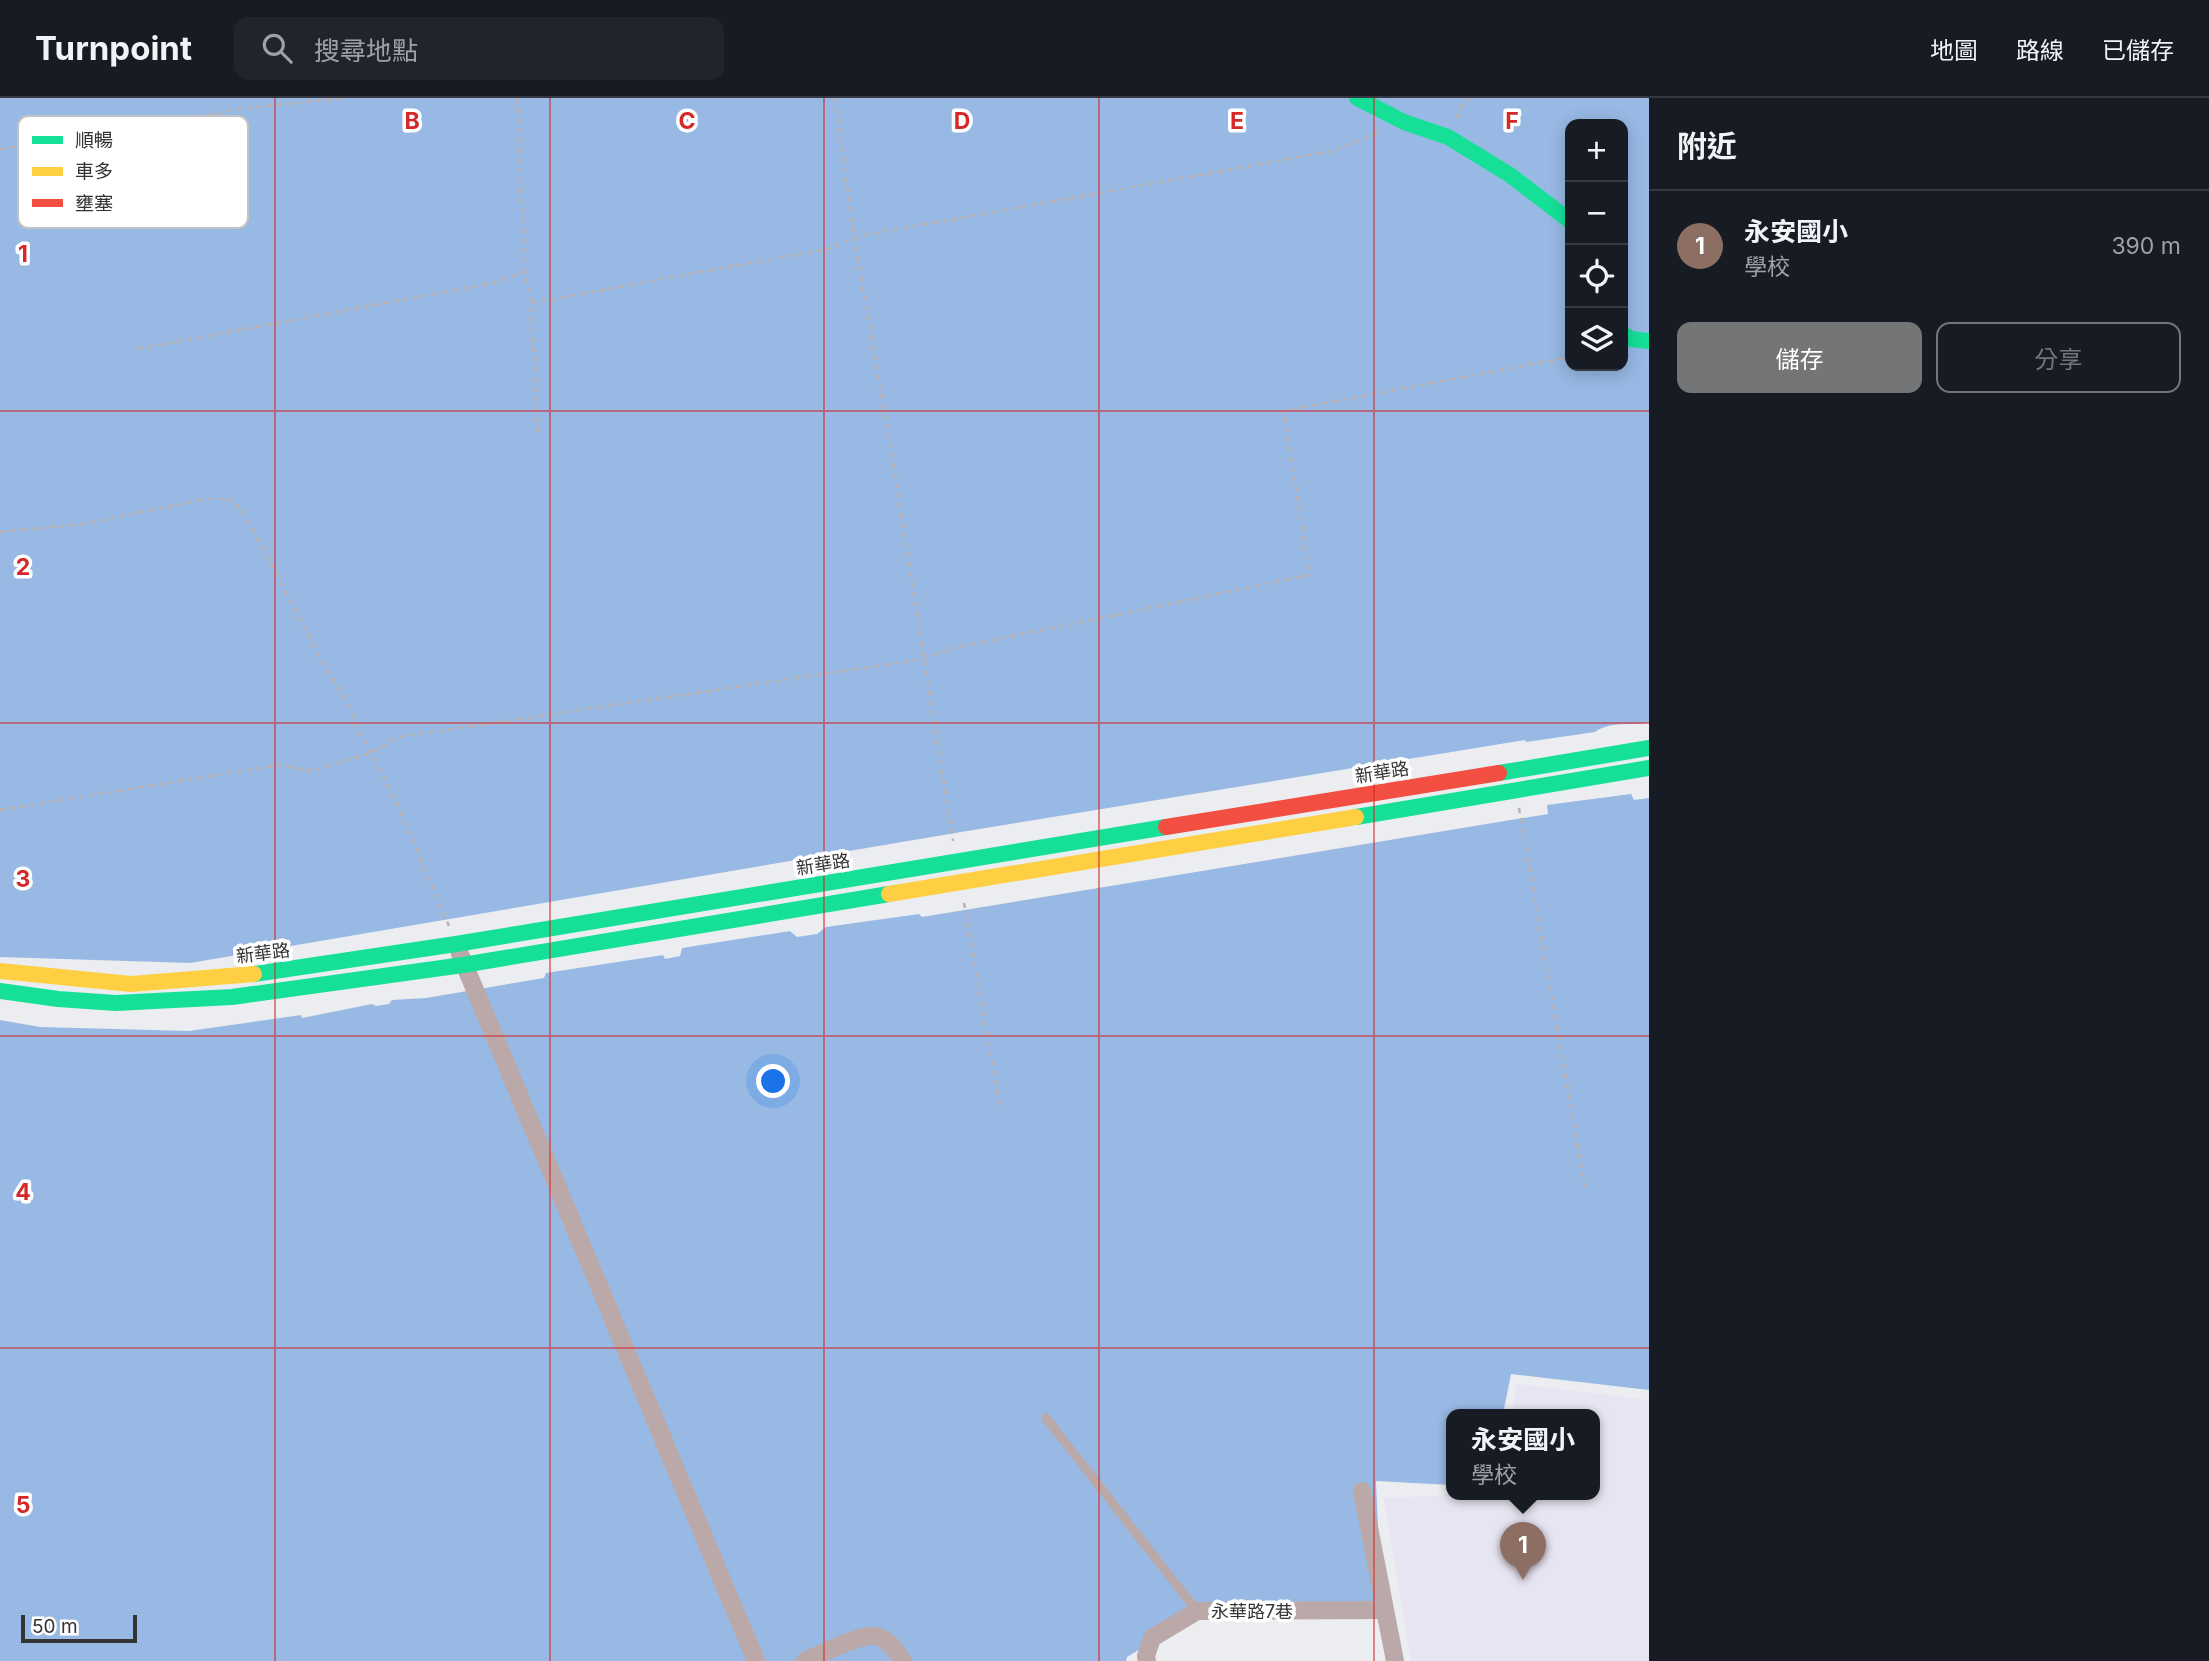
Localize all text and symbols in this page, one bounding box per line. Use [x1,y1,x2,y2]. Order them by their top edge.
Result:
search box [234,17,724,80]
text: Turnpoint [35,28,192,68]
icon: search [258,29,296,67]
text: 搜尋地點 [314,35,418,66]
text: 地圖 [1930,36,1978,65]
text: 路線 [2016,36,2064,65]
text: 已儲存 [2102,36,2174,65]
text: B [404,107,420,135]
text: C [678,107,696,135]
text: D [954,107,970,135]
text: E [1230,107,1244,135]
text: F [1505,107,1519,135]
legend [18,116,248,228]
map controls [1565,119,1628,371]
button: + [1565,119,1628,182]
text: 附近 [1677,128,1737,164]
text: 順暢 [75,129,113,152]
text: 車多 [75,160,113,183]
button: − [1565,182,1628,245]
text: 壅塞 [75,192,113,215]
text: 永安國小 [1744,216,1848,247]
text: 1 [1695,232,1705,260]
text: 390 m [2111,232,2181,260]
text: 1 [18,240,28,268]
button: locate [1565,245,1628,308]
text: 學校 [1744,253,1790,281]
button: layers [1565,308,1628,371]
button: 儲存 [1677,322,1922,393]
button: 分享 [1936,322,2181,393]
text: 2 [16,553,30,581]
street label: 新華路 [1354,757,1410,787]
street label: 新華路 [795,849,851,879]
text: 3 [16,865,30,893]
street label: 新華路 [235,939,291,967]
your location [756,1064,790,1098]
text: 4 [15,1178,31,1206]
popup [1446,1409,1600,1500]
text: 永安國小 [1471,1424,1575,1455]
text: 學校 [1471,1461,1517,1489]
text: 5 [16,1491,30,1519]
pin: 1 [1500,1522,1546,1580]
street label: 永華路7巷 [1211,1601,1293,1622]
scale bar [21,1612,136,1644]
text: 50 m [32,1615,78,1638]

